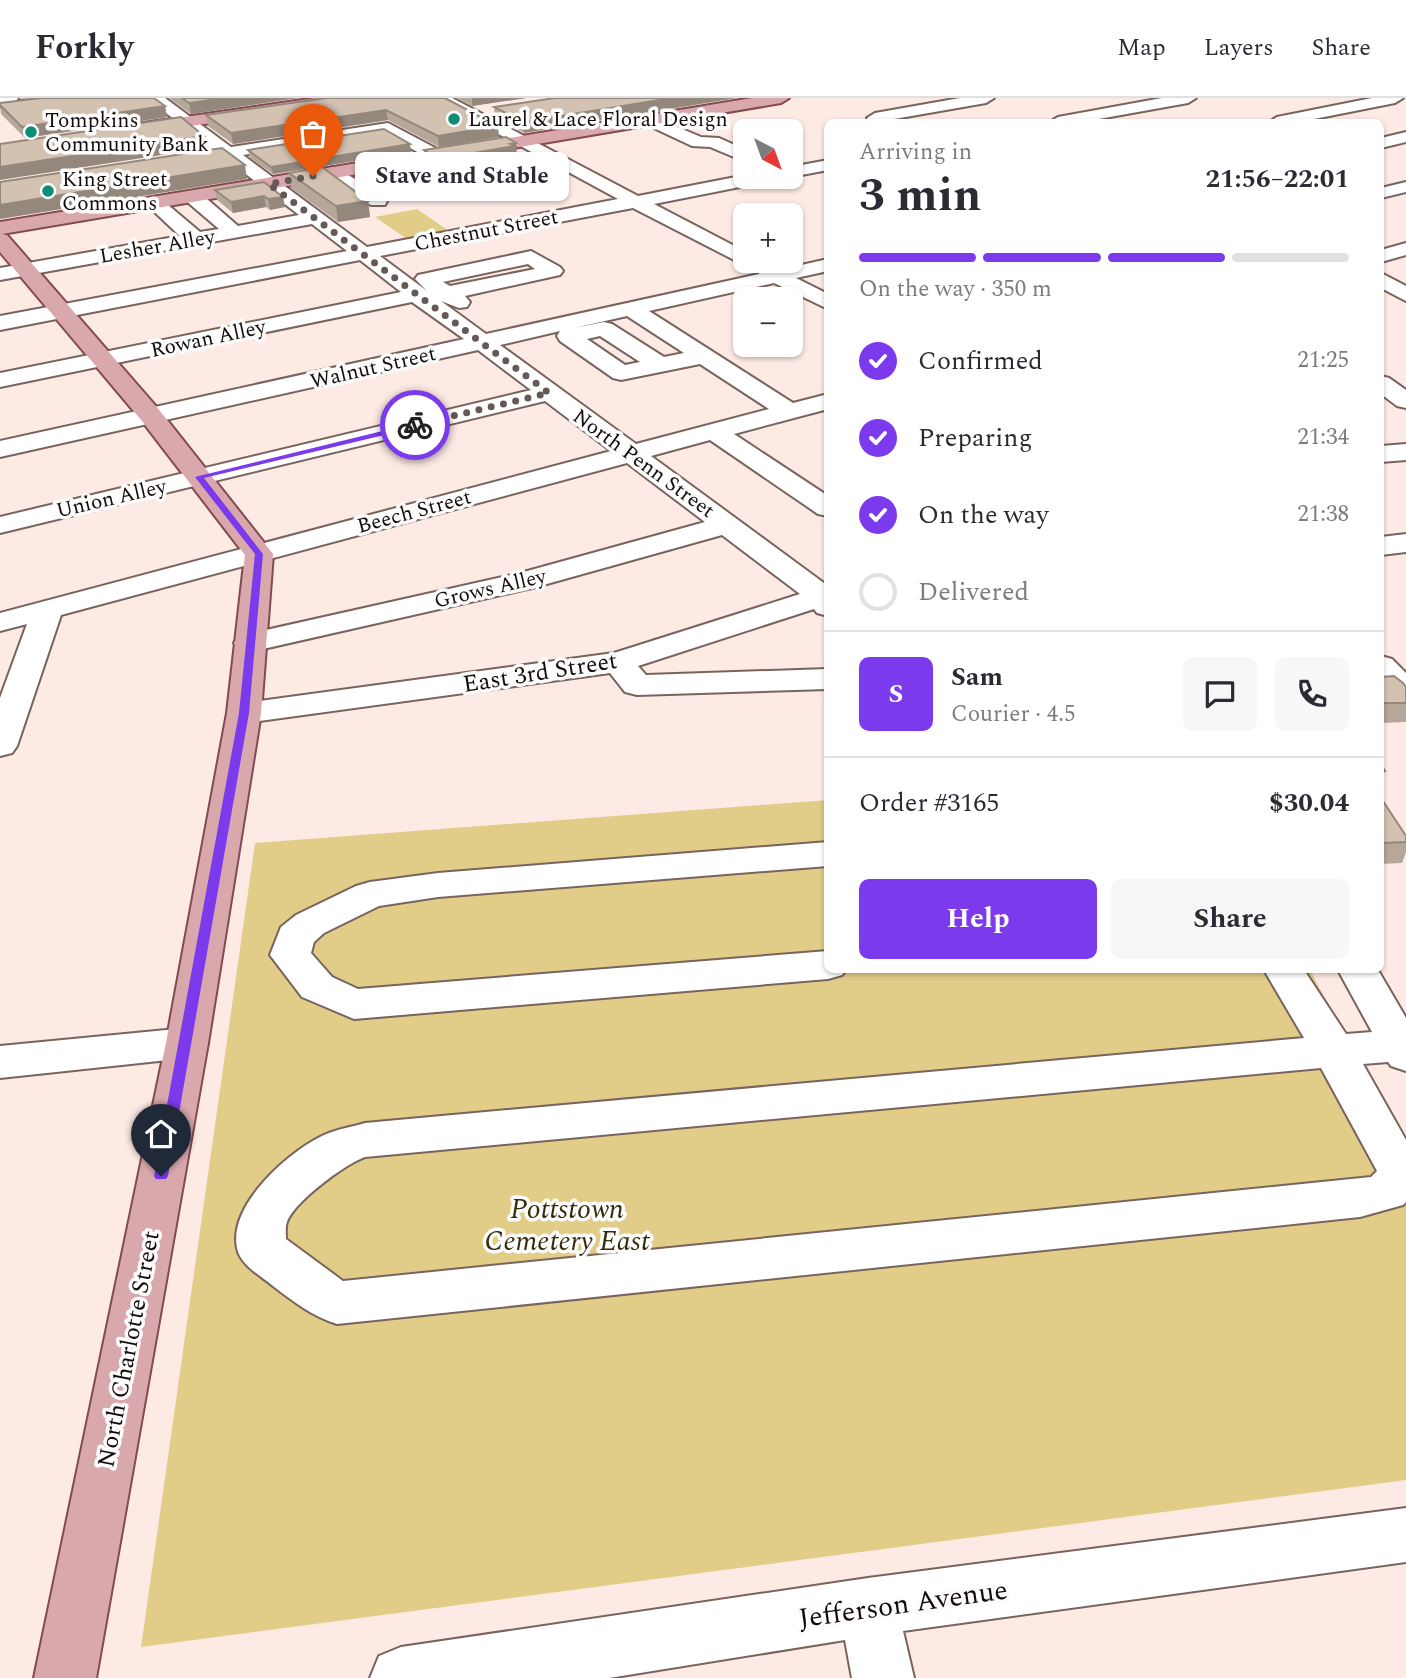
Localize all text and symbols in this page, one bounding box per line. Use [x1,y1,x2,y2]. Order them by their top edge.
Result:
text: Forkly [35,23,134,73]
text: Map [1117,30,1166,66]
text: Layers [1204,30,1274,66]
text: Share [1312,30,1371,66]
pin [283,104,343,176]
place label: Laurel & Lace Floral Design [468,104,728,136]
place label: Tompkins Community Bank [45,105,209,161]
marker: Laurel & Lace Floral Design [446,111,462,127]
icon: bag [294,115,332,153]
north arrow [733,119,803,189]
map controls [733,119,803,357]
marker: Tompkins Community Bank [23,124,39,140]
text: Arriving in [859,135,972,170]
callout: Stave and Stable [355,152,568,200]
text: Stave and Stable [375,159,549,194]
text: 21:56–22:01 [1205,159,1349,199]
text: 3 min [859,161,981,231]
place label: King Street Commons [62,164,167,220]
marker: King Street Commons [40,183,56,199]
street label: Chestnut Street [412,201,561,261]
button: + [733,203,803,273]
street label: Lesher Alley [97,221,218,273]
text: On the way · 350 m [859,272,1052,307]
button: − [733,287,803,357]
street label: Rowan Alley [148,311,270,367]
street label: Walnut Street [307,338,439,398]
text: Confirmed [918,341,1043,381]
icon: check [859,342,897,380]
text: 21:25 [1297,343,1349,378]
courier [380,390,450,460]
street label: North Penn Street [566,401,721,527]
icon: bike [396,406,434,444]
text: Preparing [918,418,1032,458]
icon: check [859,419,897,457]
text: 21:34 [1297,420,1349,455]
street label: Union Alley [53,471,170,527]
street label: Beech Street [354,481,475,543]
text: On the way [918,495,1049,535]
icon: check [859,496,897,534]
text: 21:38 [1297,497,1349,532]
street label: Grows Alley [431,560,550,617]
text: Delivered [918,572,1029,612]
street label: East 3rd Street [460,643,620,703]
text: Sam [951,657,1003,697]
button: chat [1183,657,1257,731]
button: phone [1275,657,1349,731]
text: S [889,674,903,714]
text: Courier · 4.5 [951,697,1076,732]
text: Order #3165 [859,783,999,823]
text: $30.04 [1269,783,1349,823]
button: Help [859,879,1097,959]
button: Share [1111,879,1349,959]
pin [131,1104,191,1176]
icon: home [142,1115,180,1153]
park label: Pottstown Cemetery East [485,1188,651,1263]
street label: North Charlotte Street [88,1228,170,1471]
street label: Jefferson Avenue [796,1569,1011,1640]

